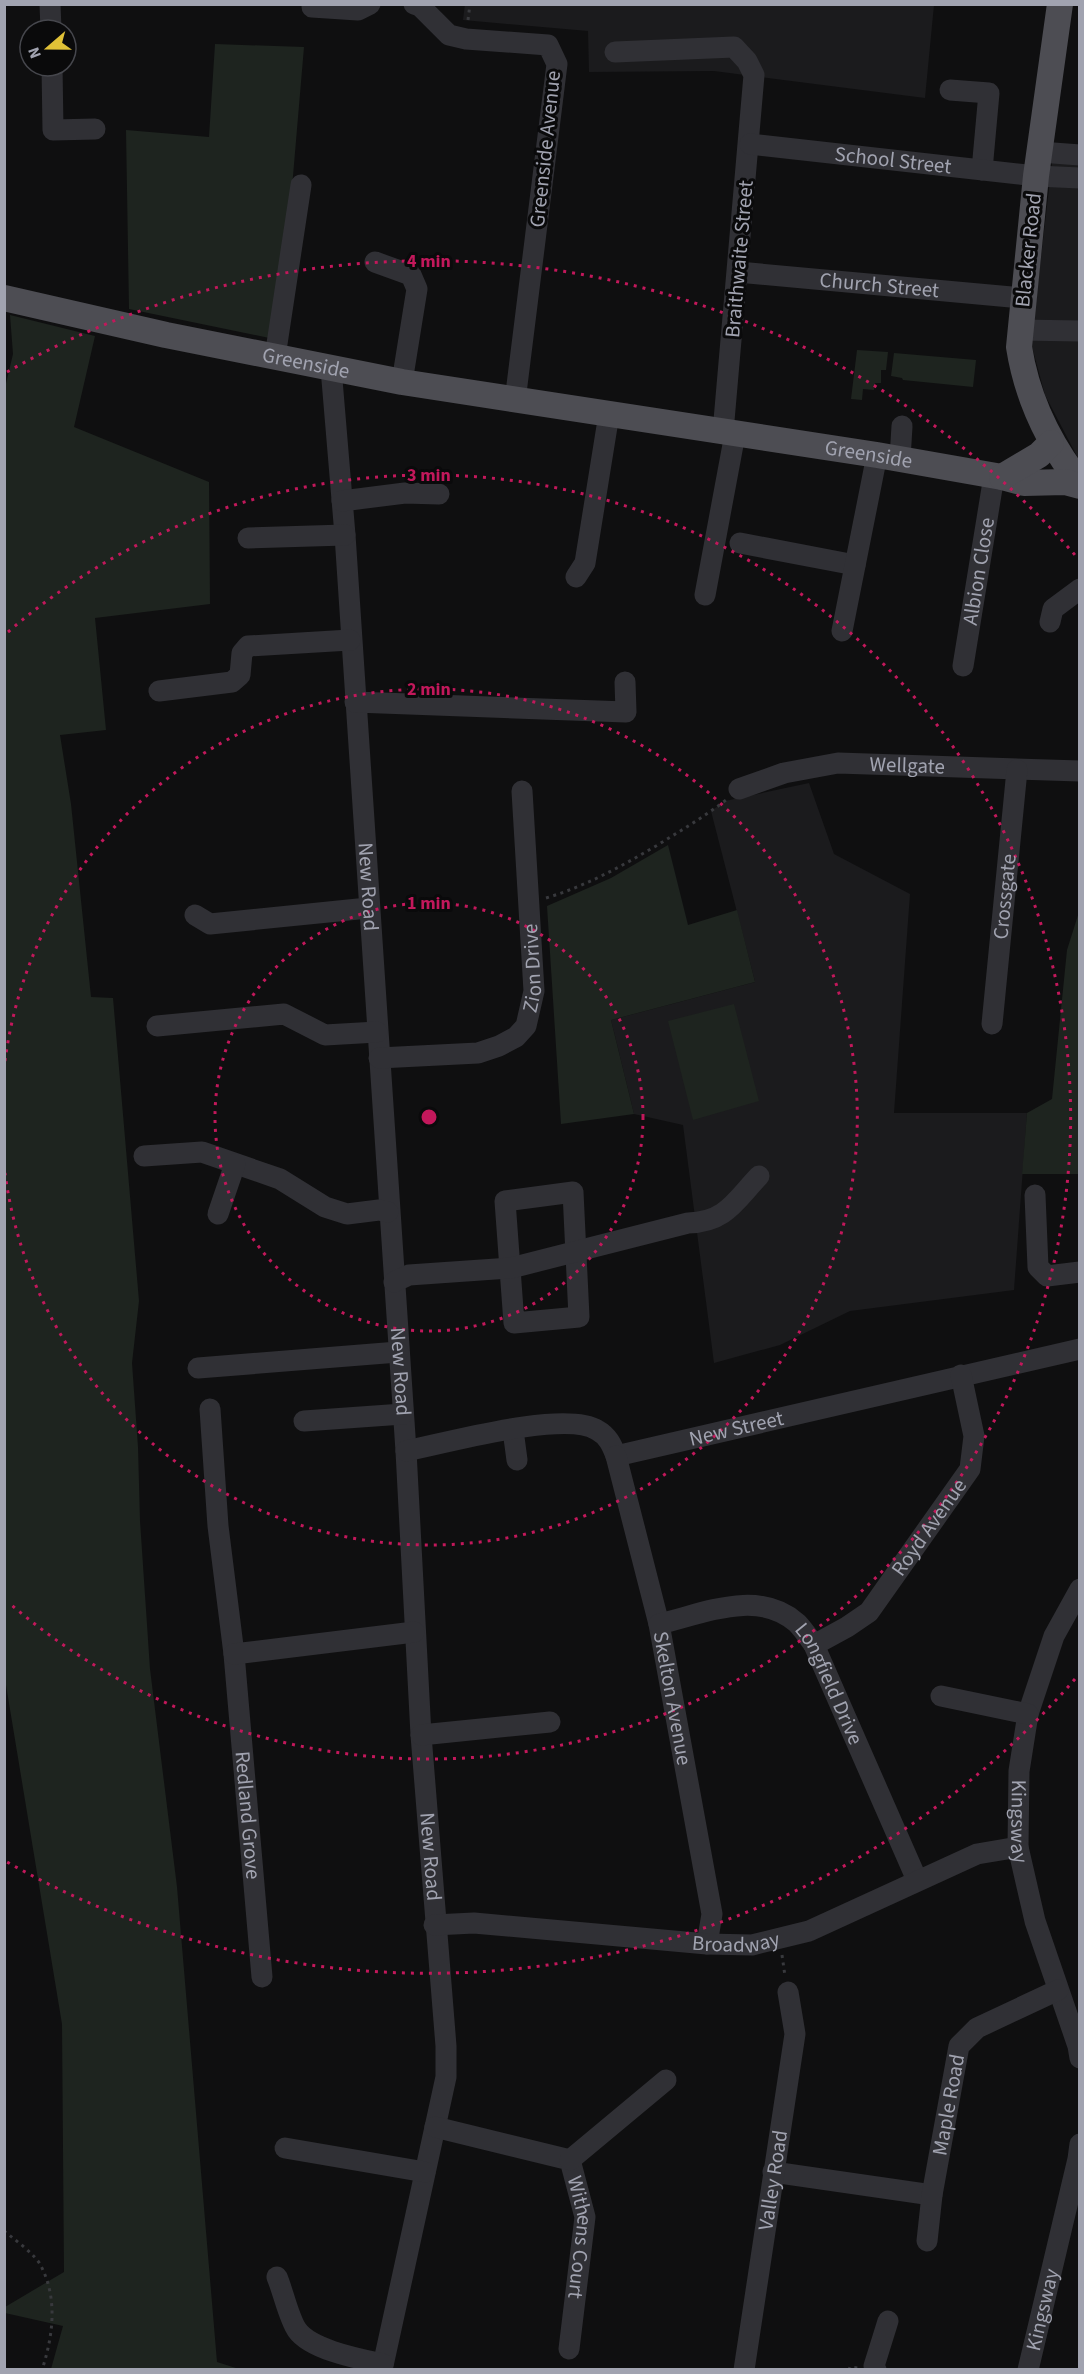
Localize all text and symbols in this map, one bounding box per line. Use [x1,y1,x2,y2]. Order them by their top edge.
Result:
north arrow [18,18,78,78]
text: N [23,44,47,62]
street label: Greenside Avenue [522,69,568,229]
street label: School Street [833,139,953,181]
street label: Braithwaite Street [717,179,761,339]
street label: Blacker Road [1007,191,1049,309]
text: 4 min [407,249,451,274]
street label: Church Street [818,265,940,305]
street label: Greenside [260,340,352,386]
street label: Greenside [823,432,915,476]
text: 3 min [407,463,451,488]
street label: Albion Close [955,515,1002,627]
text: 2 min [407,677,451,702]
street label: Wellgate [869,749,945,782]
street label: New Road [351,841,386,932]
street label: Crossgate [985,852,1024,941]
text: 1 min [407,891,451,916]
street label: Zion Drive [515,923,549,1016]
centre of rings [419,1107,439,1127]
street label: New Road [383,1326,419,1417]
street label: New Street [686,1403,786,1454]
street label: Royd Avenue [884,1472,974,1582]
street label: Longfield Drive [788,1616,871,1750]
street label: Skelton Avenue [646,1629,700,1768]
street label: Redland Grove [227,1750,268,1881]
street label: Kingsway [1002,1779,1036,1866]
street label: New Road [412,1811,449,1902]
street label: Broadway [691,1924,783,1961]
street label: Maple Road [924,2052,972,2158]
street label: Valley Road [750,2128,795,2233]
street label: Withens Court [560,2172,600,2300]
street label: Kingsway [1018,2265,1067,2354]

